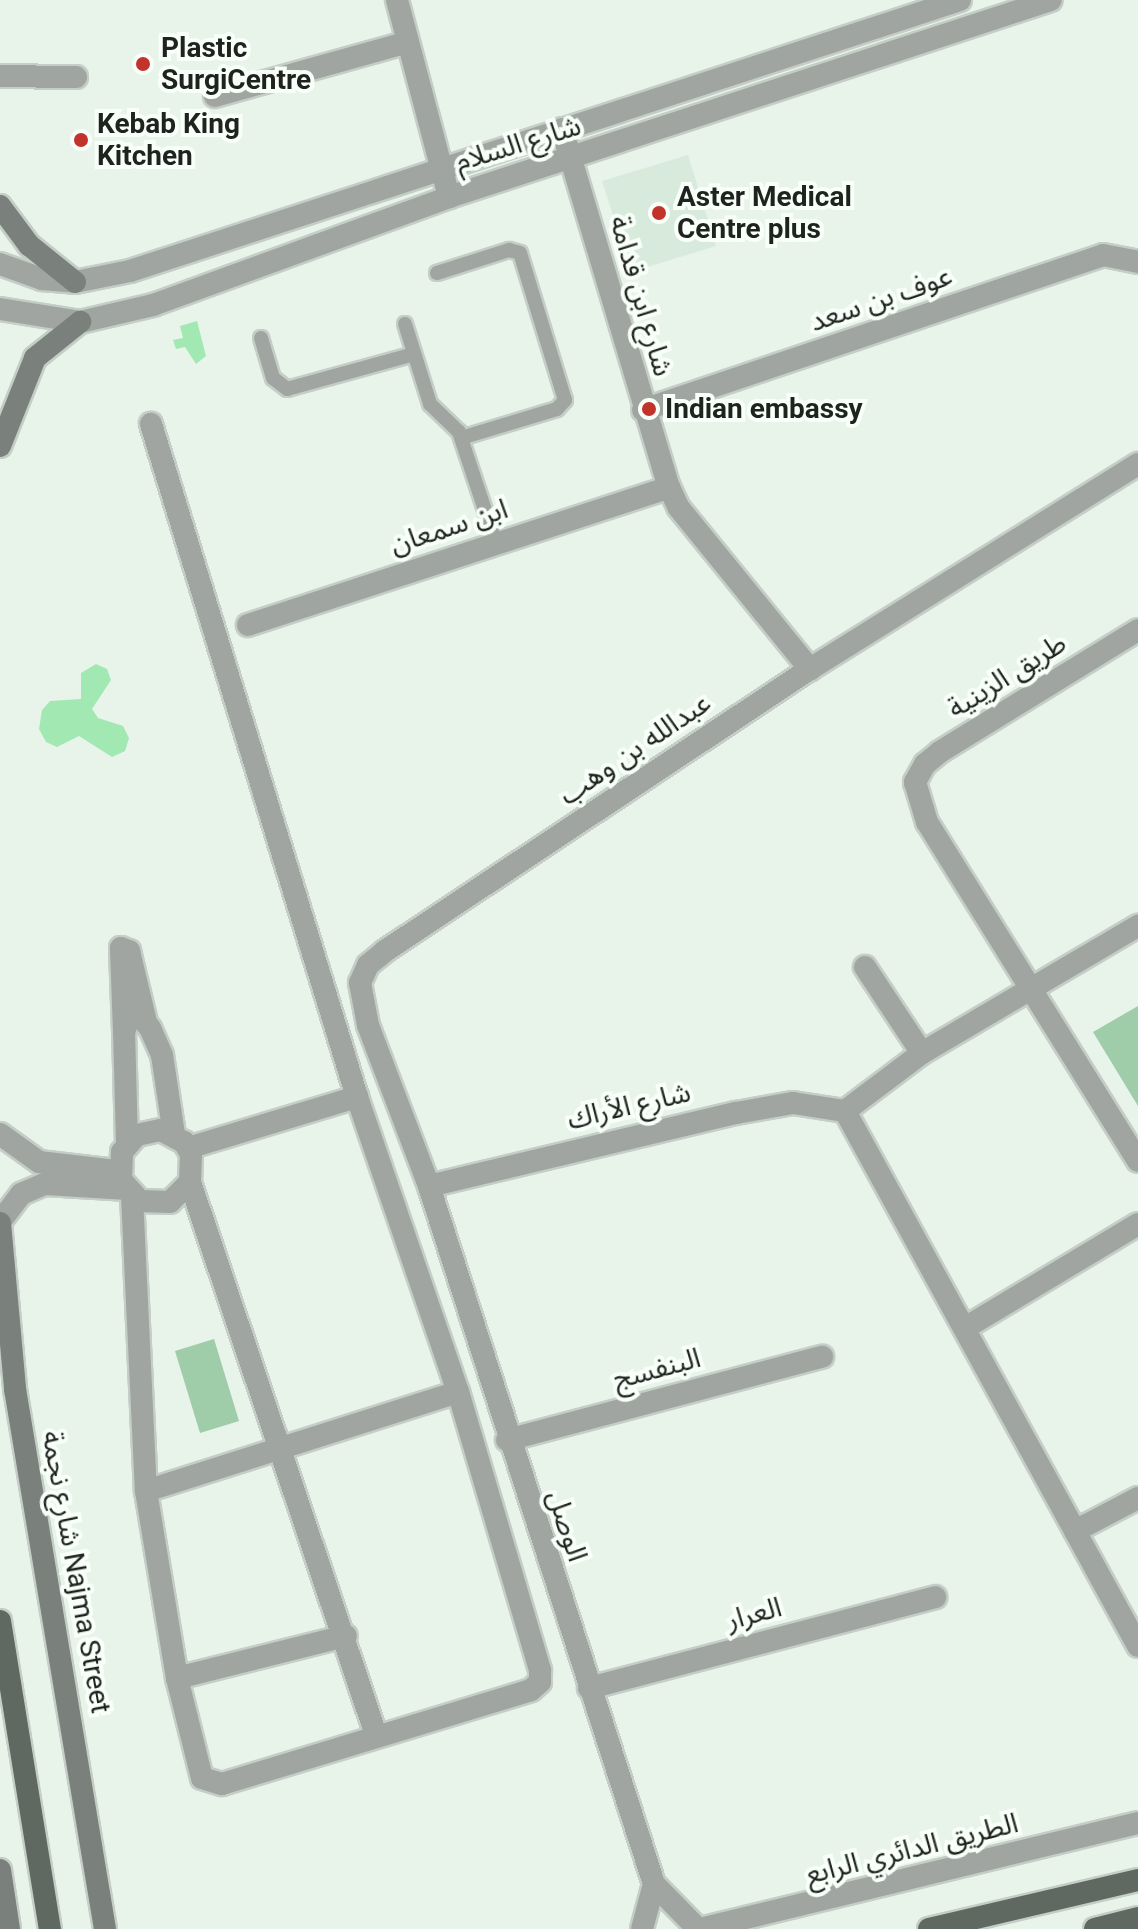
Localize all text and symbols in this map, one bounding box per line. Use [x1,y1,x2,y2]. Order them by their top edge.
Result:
place label: Plastic SurgiCentre [161,31,311,97]
marker: Plastic SurgiCentre [132,53,154,75]
place label: Kebab King Kitchen [97,107,240,173]
street label: شارع السلام [451,109,585,179]
marker: Kebab King Kitchen [72,131,90,149]
place label: Aster Medical Centre plus [677,180,852,246]
marker: Aster Medical Centre plus [648,202,670,224]
street label: شارع ابن قدامة [602,212,680,380]
street label: عوف بن سعد [806,259,956,339]
place label: Indian embassy [665,392,863,426]
marker: Indian embassy [640,400,658,418]
street label: ابن سمعان [386,492,512,562]
street label: طريق الزينية [942,626,1072,726]
street label: عبدالله بن وهب [553,686,717,812]
street label: شارع الأراك [564,1076,694,1136]
street label: البنفسج [610,1341,704,1397]
street label: شارع نجمة Najma Street [35,1428,117,1716]
street label: الوصل [540,1486,594,1566]
street label: العرار [723,1591,785,1637]
street label: الطريق الدائري الرابع [802,1806,1022,1892]

